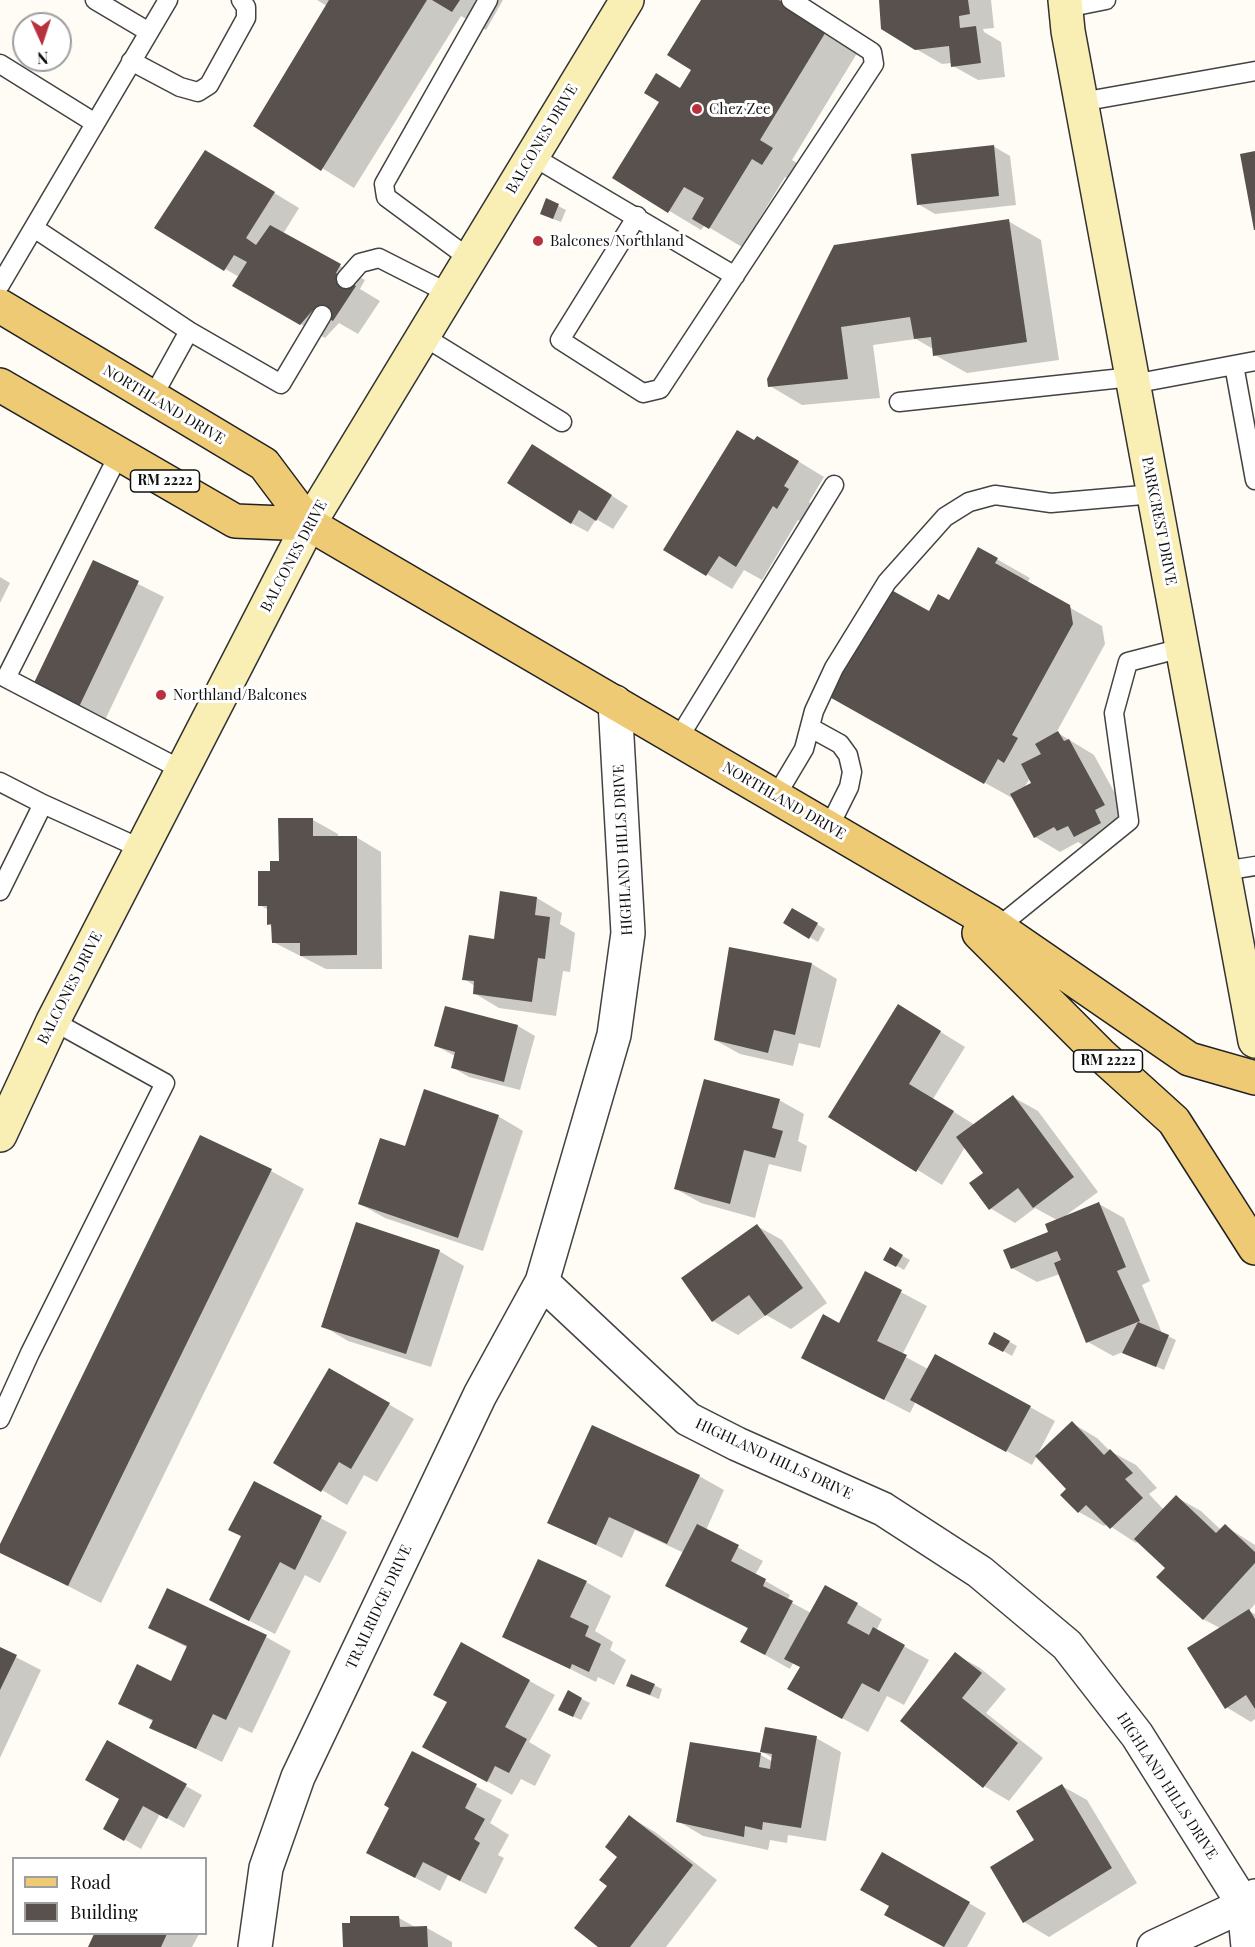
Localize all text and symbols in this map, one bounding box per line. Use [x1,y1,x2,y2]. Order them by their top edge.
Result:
north arrow [12,12,72,72]
text: N [37,48,49,69]
street label: BALCONES DRIVE [502,81,582,197]
place label: Chez Zee [709,100,771,118]
marker: Chez Zee [690,102,704,116]
place label: Balcones/Northland [550,232,684,250]
marker: Balcones/Northland [531,234,545,248]
street label: NORTHLAND DRIVE [100,361,228,449]
street label: PARKCREST DRIVE [1138,455,1180,587]
road number: RM 2222 [130,470,200,492]
street label: BALCONES DRIVE [257,497,331,615]
place label: Northland/Balcones [173,686,307,704]
marker: Northland/Balcones [154,688,168,702]
street label: NORTHLAND DRIVE [719,758,849,844]
street label: HIGHLAND HILLS DRIVE [610,764,636,936]
street label: BALCONES DRIVE [34,929,106,1047]
road number: RM 2222 [1074,1050,1142,1072]
street label: HIGHLAND HILLS DRIVE [693,1415,855,1503]
street label: TRAILRIDGE DRIVE [342,1542,416,1672]
street label: HIGHLAND HILLS DRIVE [1113,1709,1221,1863]
legend [12,1857,207,1935]
text: Road [70,1870,111,1894]
text: Building [70,1900,138,1924]

